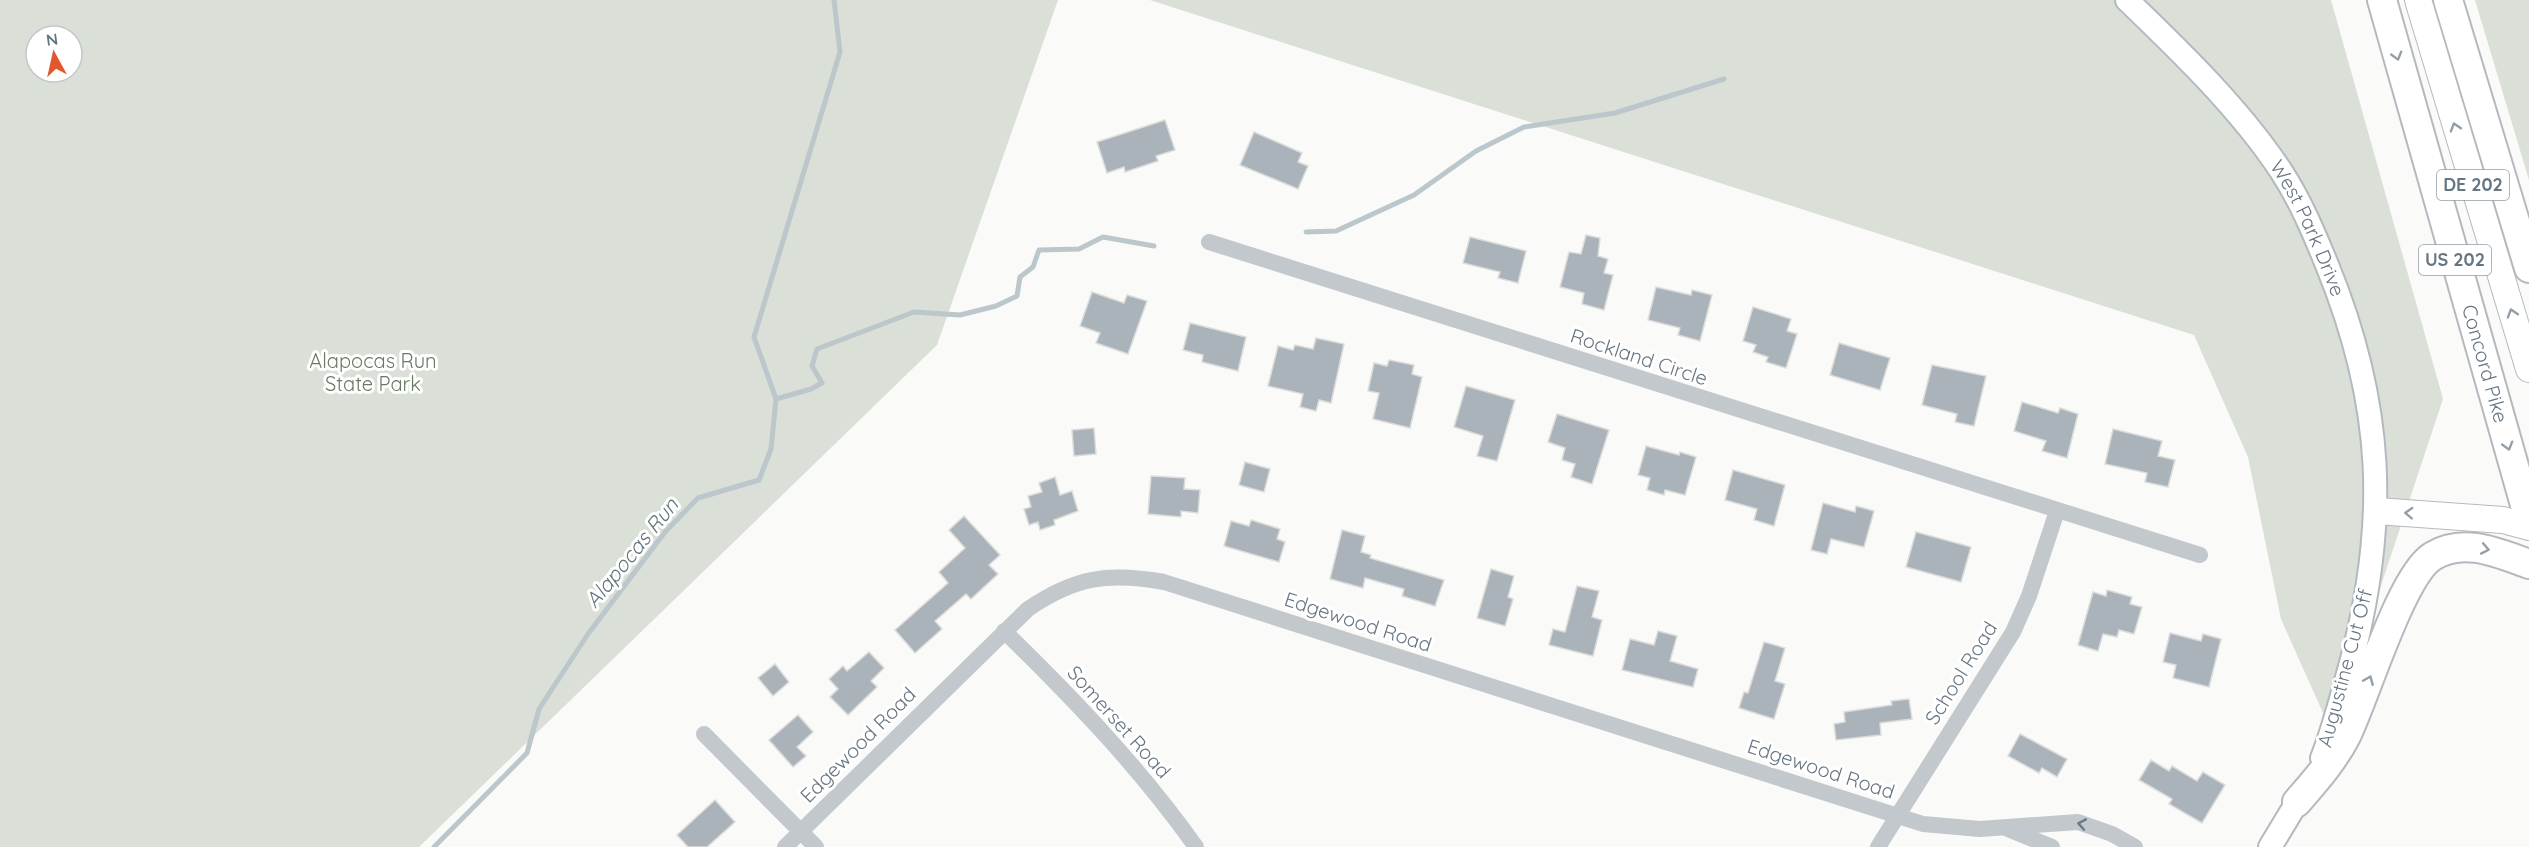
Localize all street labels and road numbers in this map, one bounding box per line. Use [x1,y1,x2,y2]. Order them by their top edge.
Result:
street label: West Park Drive [2265,155,2351,300]
road number: DE 202 [2437,170,2509,200]
road number: US 202 [2419,245,2491,275]
street label: Concord Pike [2457,302,2514,426]
street label: Rockland Circle [1567,323,1711,390]
street label: Edgewood Road [1281,586,1435,657]
street label: Augustine Cut Off [2311,586,2378,750]
street label: School Road [1919,617,2002,729]
street label: Somerset Road [1062,660,1177,783]
street label: Edgewood Road [795,682,921,808]
street label: Edgewood Road [1744,733,1898,804]

